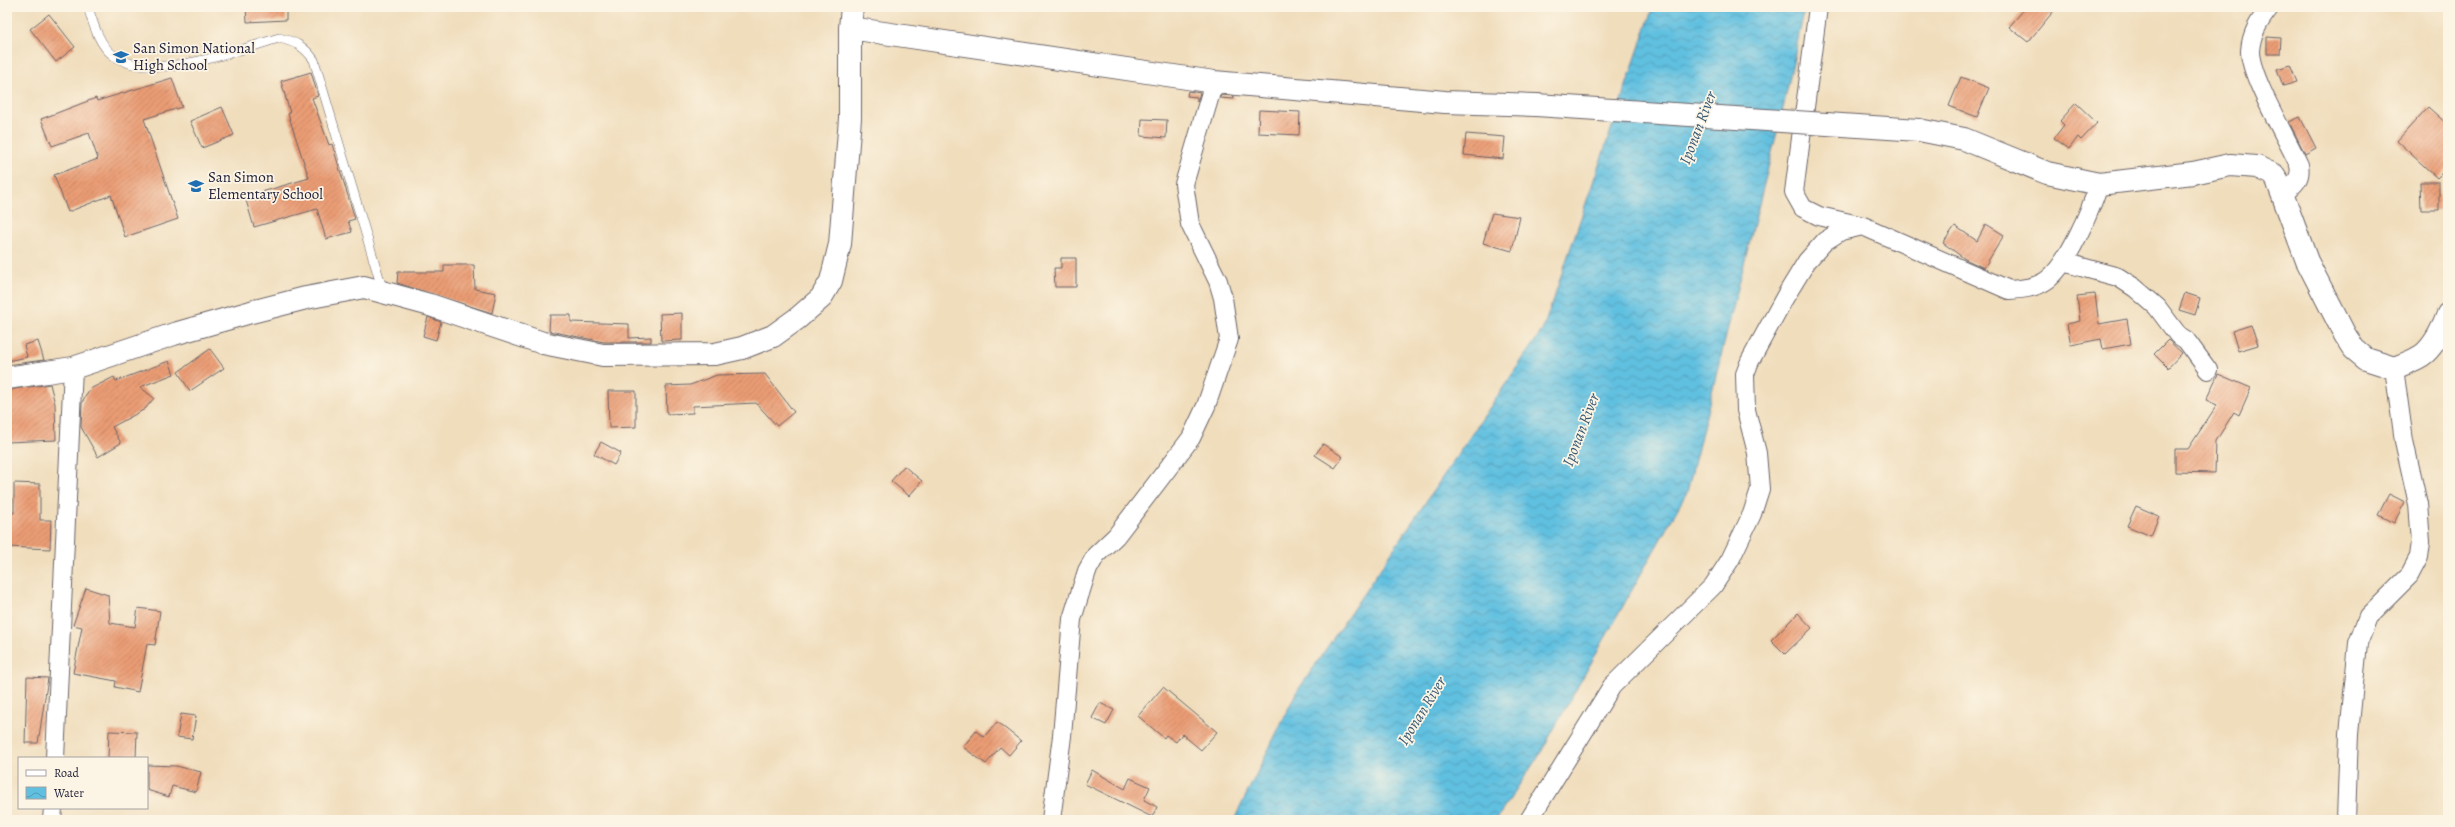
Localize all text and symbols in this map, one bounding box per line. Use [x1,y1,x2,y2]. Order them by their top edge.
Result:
place label: San Simon National High School [133,38,255,75]
school or university icon: San Simon National High School [112,48,130,66]
water label: Iponan River [1674,88,1722,168]
place label: San Simon Elementary School [208,167,323,204]
school or university icon: San Simon Elementary School [187,177,205,195]
water label: Iponan River [1557,390,1605,470]
water label: Iponan River [1392,672,1452,749]
legend [18,757,148,809]
text: Road [54,765,80,781]
text: Water [53,785,84,801]

